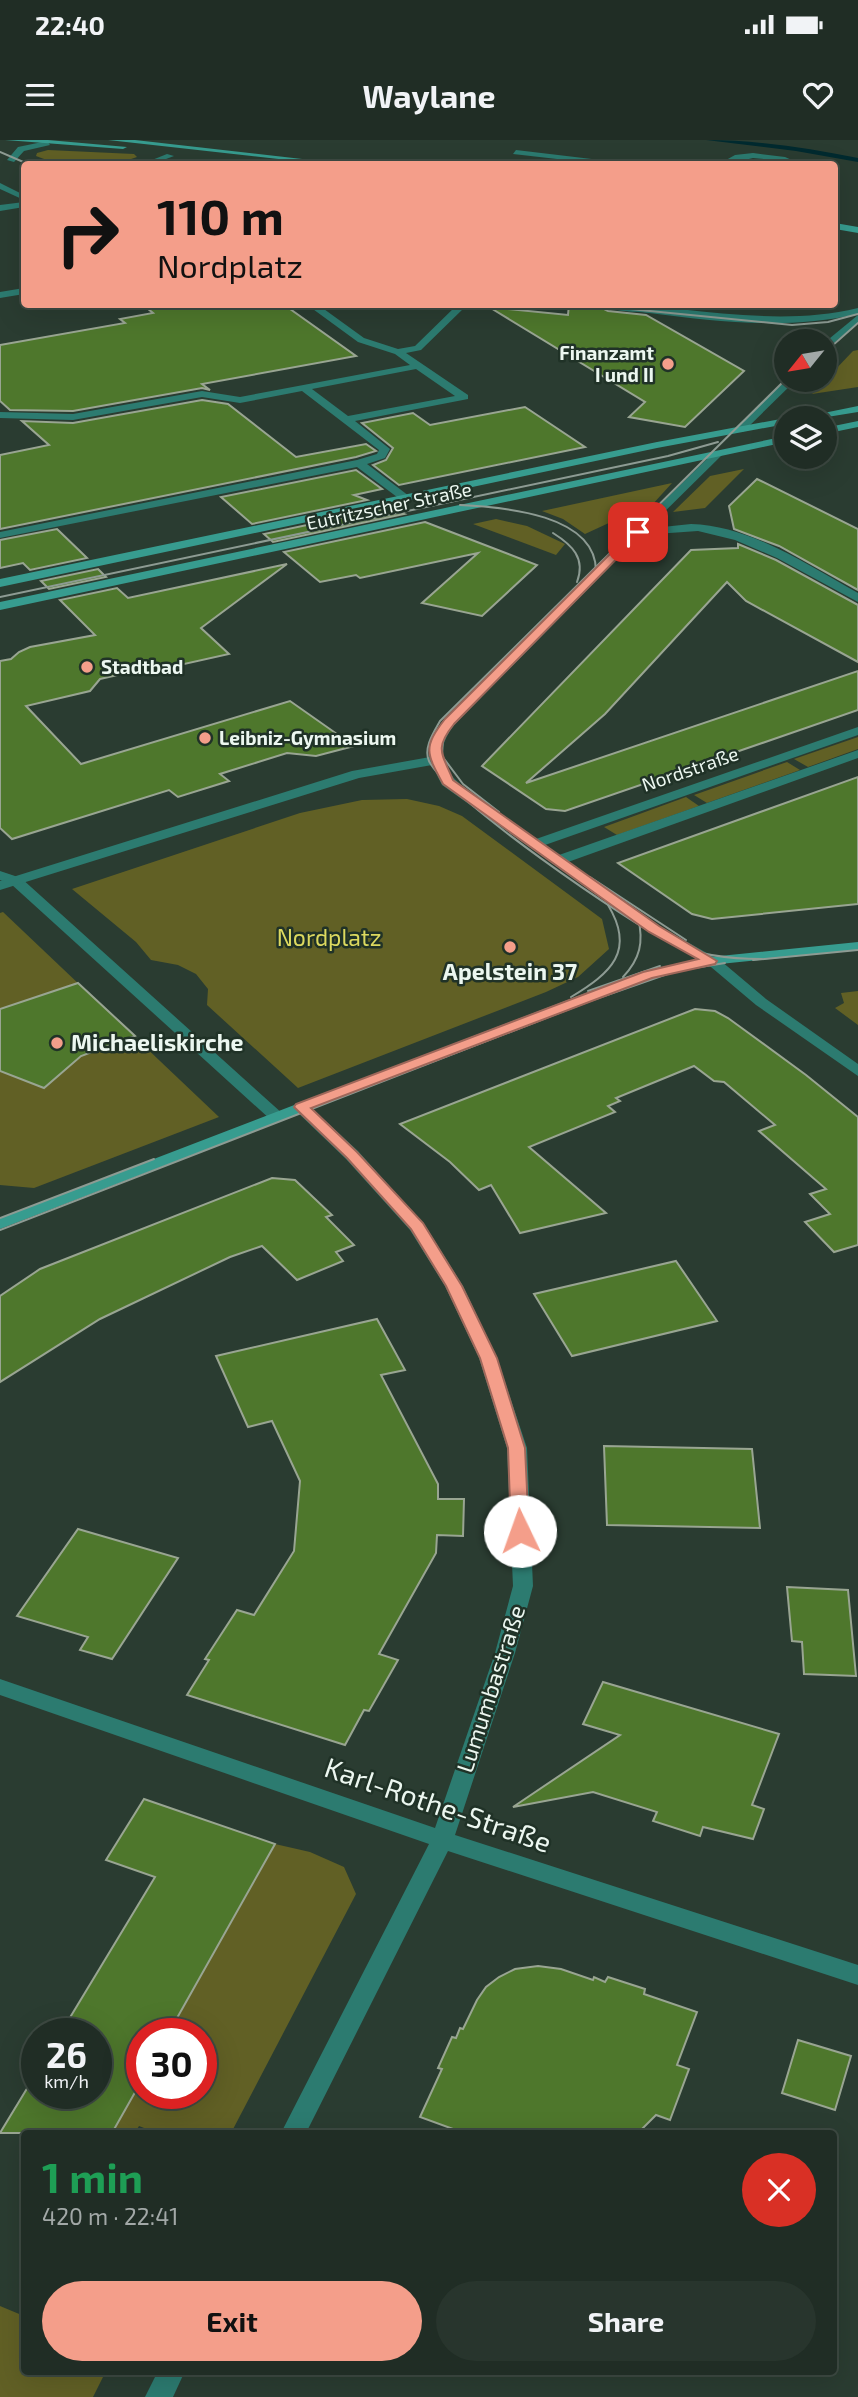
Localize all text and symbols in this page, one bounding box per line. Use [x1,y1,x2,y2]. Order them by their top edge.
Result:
text: 22:40 [35,9,105,40]
icon: menu [21,76,59,114]
text: Waylane [362,76,496,114]
icon: heart [799,76,837,114]
text: 110 m [157,186,284,245]
icon: right [42,189,133,280]
text: Nordplatz [157,246,303,284]
north arrow [774,329,836,392]
map controls [774,329,837,469]
place label: Finanzamt I und II [559,341,654,386]
marker: Finanzamt I und II [660,356,676,372]
button: layers [774,406,837,469]
street label: Eutritzscher Straße [304,477,474,534]
pin [608,502,668,562]
icon: arrive [619,513,657,551]
place label: Stadtbad [101,655,183,678]
marker: Stadtbad [79,659,95,675]
place label: Leibniz-Gymnasium [219,726,396,750]
marker: Leibniz-Gymnasium [197,730,213,746]
street label: Nordstraße [639,741,741,796]
park label: Nordplatz [277,923,381,951]
marker: Apelstein 37 [502,939,518,955]
place label: Apelstein 37 [443,957,577,985]
place label: Michaeliskirche [71,1028,243,1056]
marker: Michaeliskirche [49,1035,65,1051]
position arrow [483,1494,557,1568]
street label: Lumumbastraße [450,1602,530,1776]
street label: Karl-Rothe-Straße [321,1749,556,1859]
speed limit sign: 30 [126,2018,217,2109]
text: 26 [46,2033,87,2075]
text: km/h [44,2070,89,2092]
text: 1 min [42,2151,143,2201]
button: close [742,2153,816,2227]
text: 420 m · 22:41 [42,2202,178,2230]
button: Exit [42,2281,422,2361]
button: Share [436,2281,816,2361]

